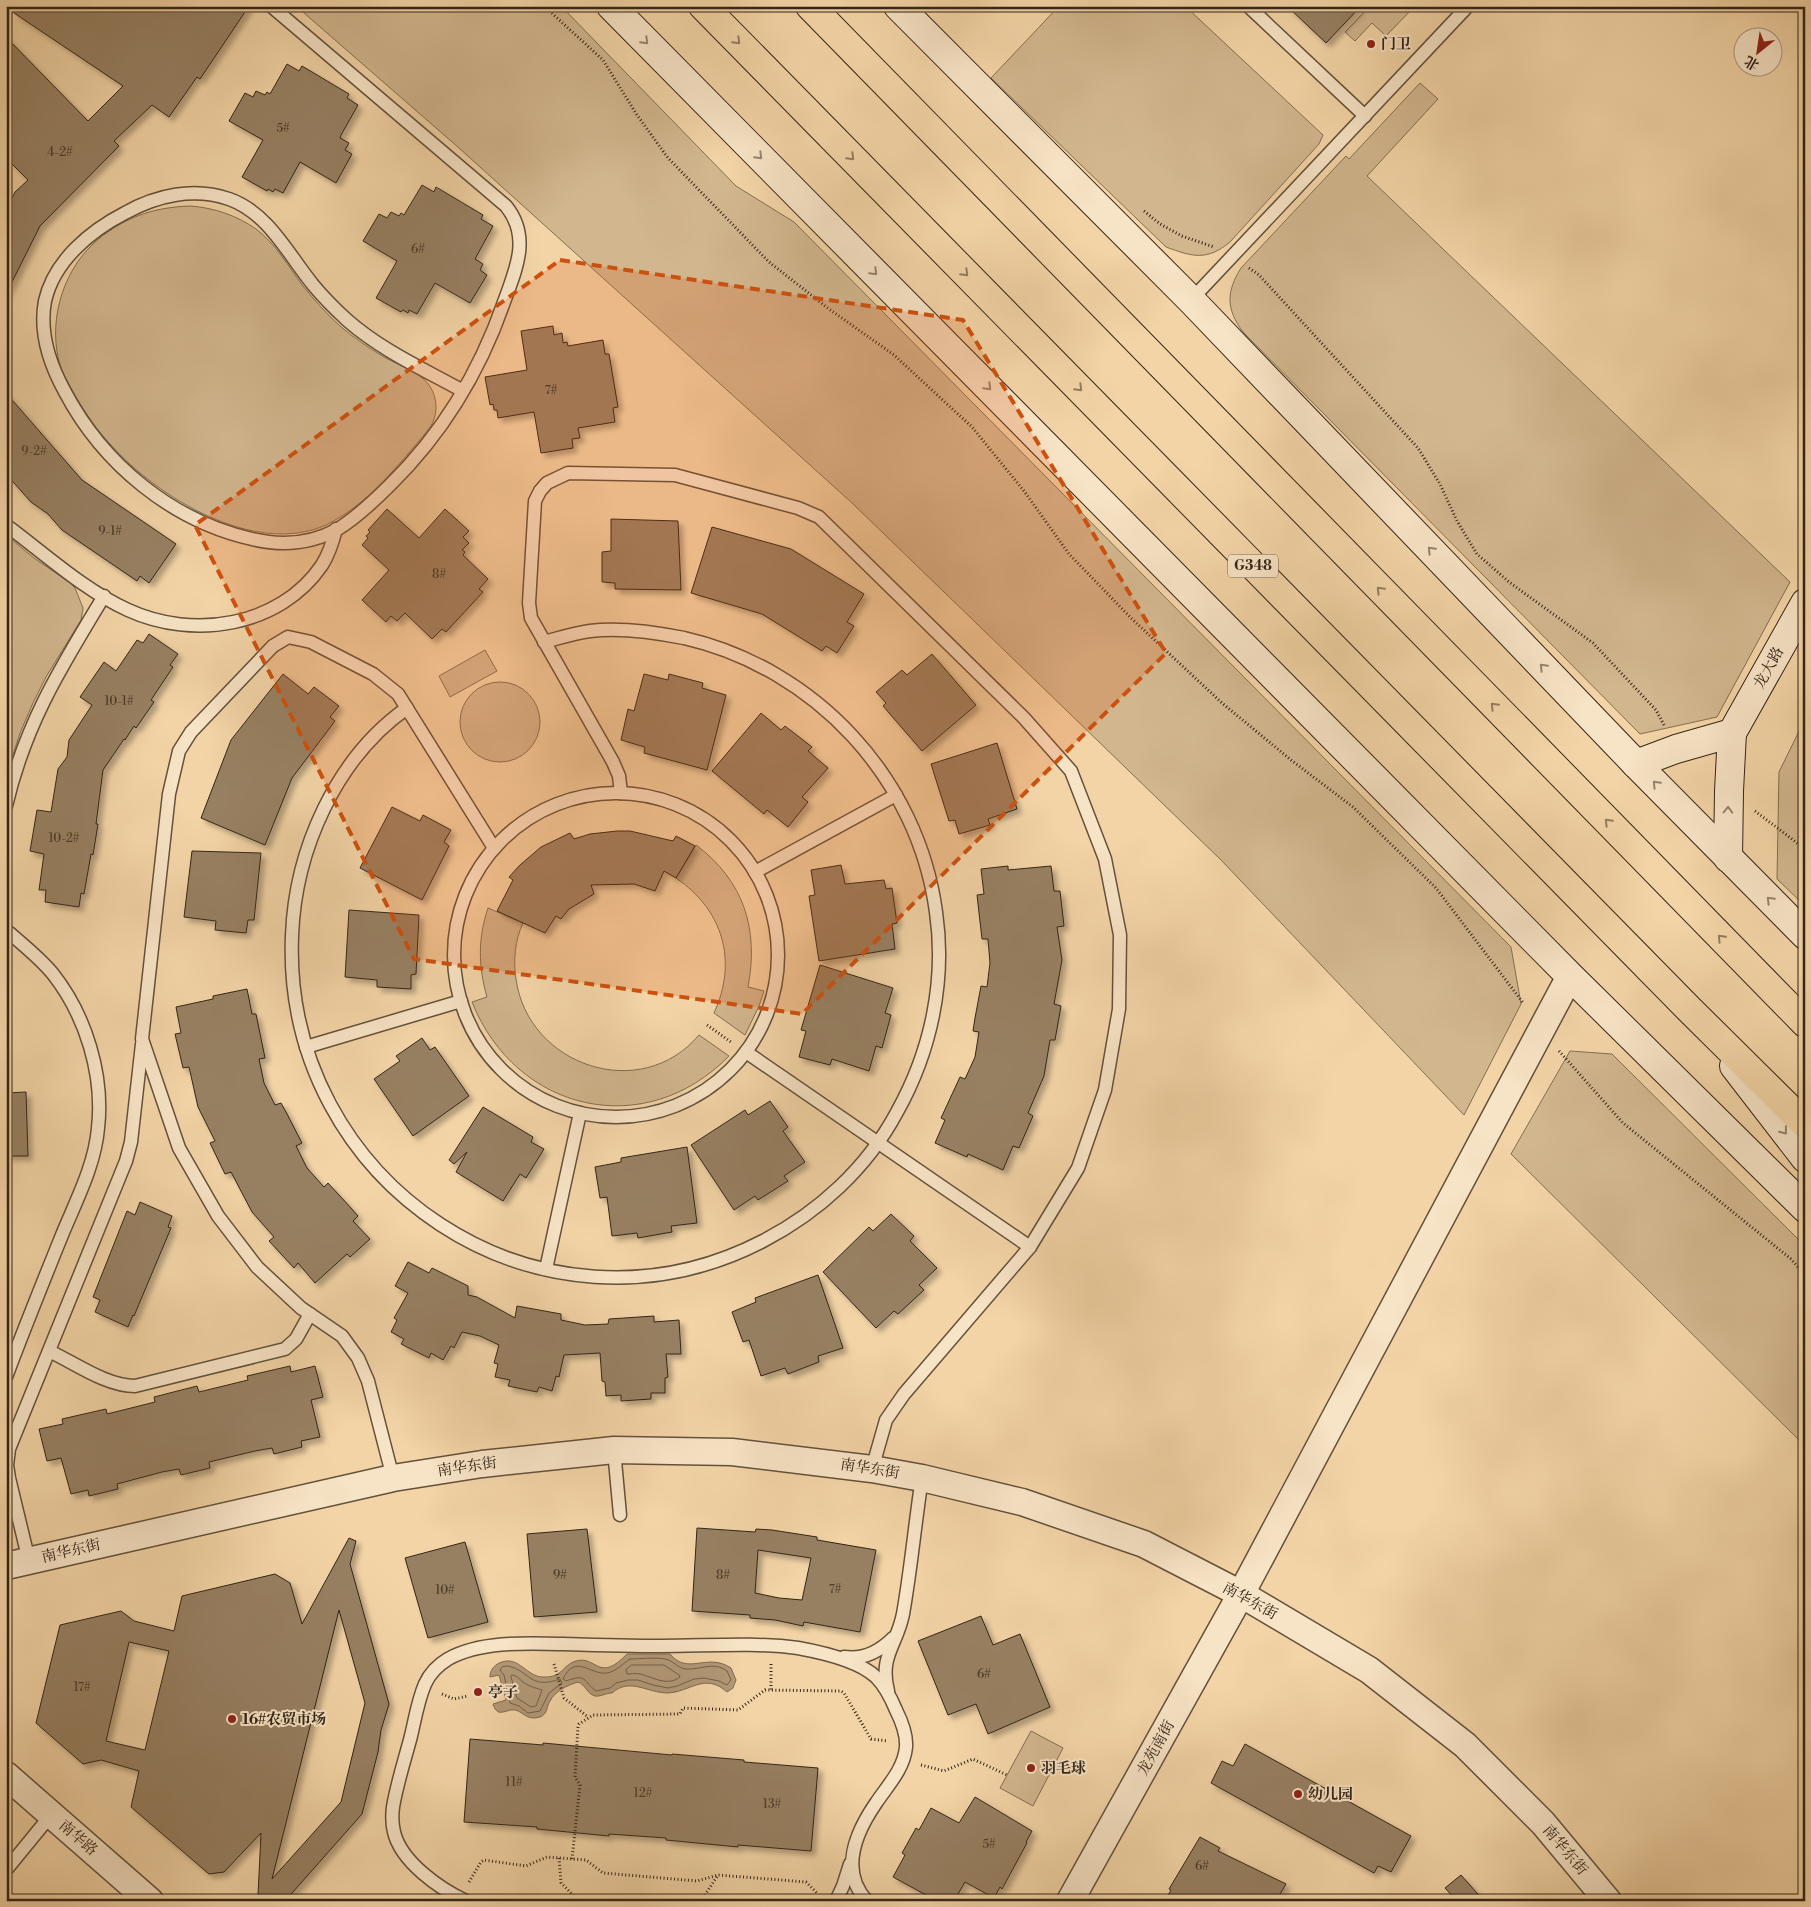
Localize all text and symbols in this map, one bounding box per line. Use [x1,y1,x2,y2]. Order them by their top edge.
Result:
north arrow [1734,28,1784,78]
one-way arrow [639,35,648,44]
one-way arrow [731,35,740,44]
place label: 门卫 [1381,35,1411,54]
marker: 门卫 [1365,38,1377,50]
text: 北 [1741,51,1763,74]
house number: 5# [276,121,290,136]
house number: 4-2# [47,145,73,160]
one-way arrow [753,151,762,160]
one-way arrow [845,151,854,160]
house number: 6# [411,242,425,257]
one-way arrow [868,266,877,275]
one-way arrow [959,267,968,276]
one-way arrow [982,381,991,390]
house number: 7# [545,383,558,398]
one-way arrow [1073,383,1082,392]
house number: 9-2# [21,444,47,459]
house number: 9-1# [98,524,122,539]
one-way arrow [1428,547,1437,556]
road number: G348 [1228,554,1278,578]
house number: 8# [432,567,446,582]
one-way arrow [1377,586,1386,595]
street label: 龙大路 [1750,644,1788,692]
one-way arrow [1540,664,1549,673]
house number: 10-1# [104,694,134,709]
one-way arrow [1491,702,1500,711]
one-way arrow [1653,781,1662,790]
one-way arrow [1723,805,1734,813]
one-way arrow [1604,819,1613,828]
house number: 10-2# [49,831,80,846]
one-way arrow [1767,897,1776,906]
one-way arrow [1718,935,1727,944]
one-way arrow [1779,1125,1787,1134]
street label: 南华东街 [436,1453,498,1481]
street label: 南华东街 [839,1455,901,1483]
street label: 南华东街 [40,1535,102,1567]
house number: 9# [553,1568,567,1583]
house number: 8# [716,1568,730,1583]
street label: 南华东街 [1219,1578,1281,1624]
house number: 7# [829,1582,842,1597]
house number: 10# [435,1583,455,1598]
house number: 6# [977,1667,991,1682]
house number: 17# [73,1680,91,1695]
place label: 亭子 [488,1683,518,1702]
marker: 亭子 [472,1686,484,1698]
place label: 16#农贸市场 [242,1710,326,1729]
marker: 16#农贸市场 [226,1713,238,1725]
street label: 龙苑南街 [1133,1717,1179,1779]
place label: 羽毛球 [1041,1759,1086,1778]
marker: 羽毛球 [1025,1762,1037,1774]
house number: 11# [505,1775,523,1790]
place label: 幼儿园 [1308,1785,1353,1804]
house number: 12# [634,1786,653,1801]
marker: 幼儿园 [1292,1788,1304,1800]
house number: 13# [763,1797,782,1812]
street label: 南华路 [55,1816,101,1860]
street label: 南华东街 [1538,1821,1592,1879]
house number: 5# [982,1837,996,1852]
house number: 6# [1195,1859,1209,1874]

